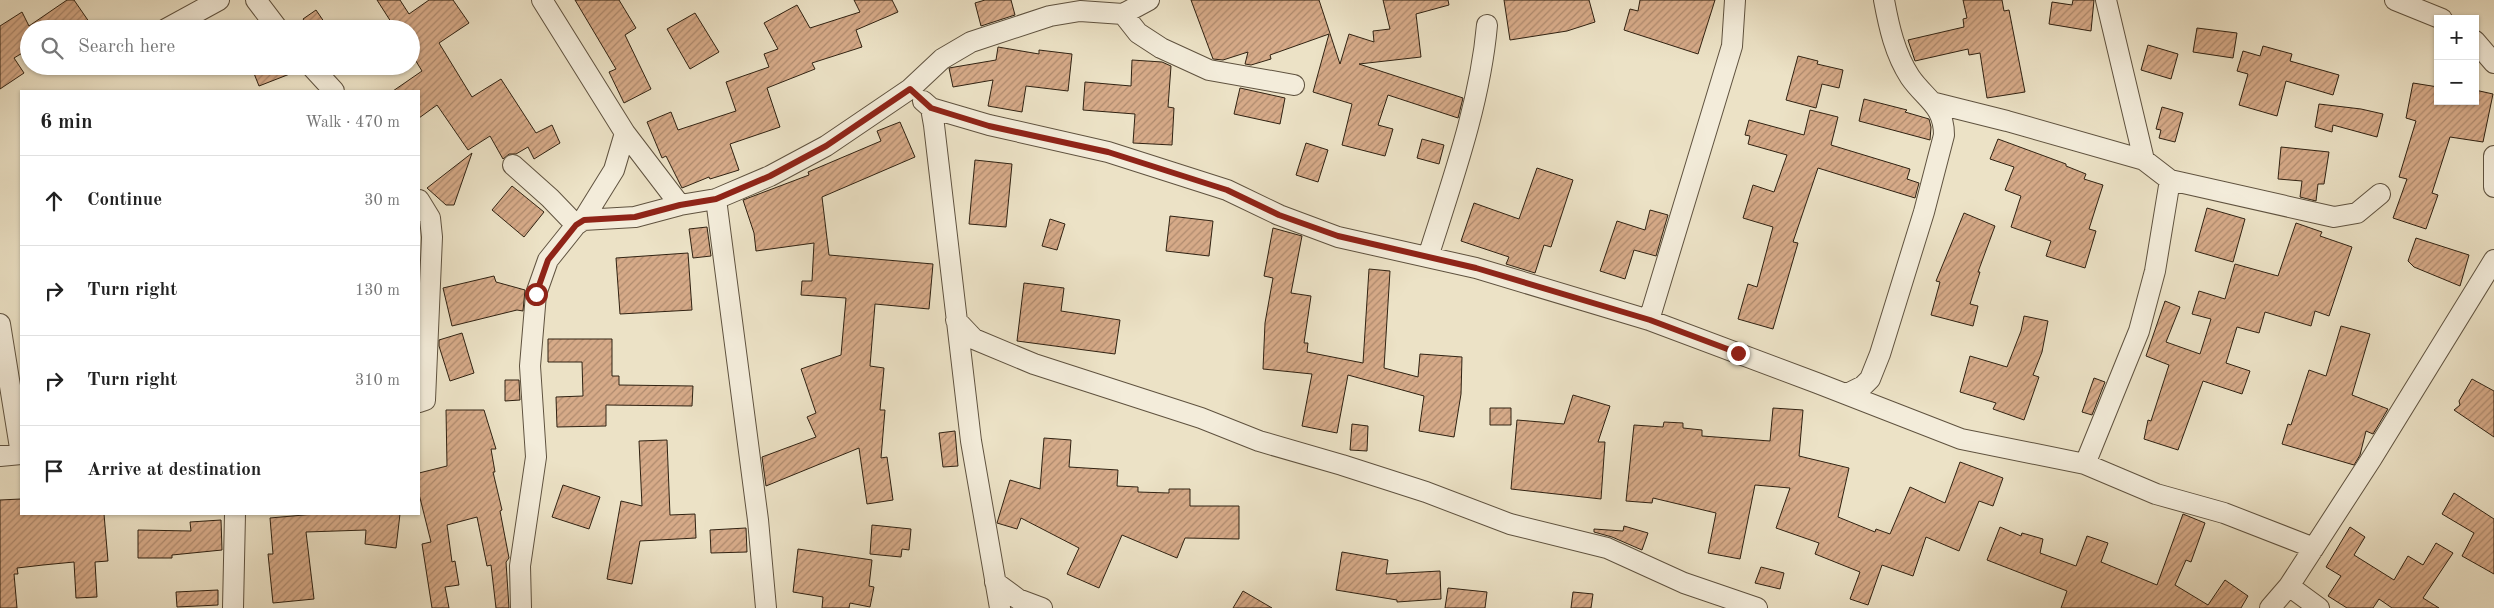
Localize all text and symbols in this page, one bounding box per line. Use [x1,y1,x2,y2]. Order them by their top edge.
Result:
map controls [2434,15,2479,105]
button: + [2434,15,2479,60]
search box [20,20,420,75]
icon: search [38,34,66,62]
text: Search here [78,38,175,57]
button: − [2434,60,2479,105]
text: 6 min [40,112,93,133]
text: Walk · 470 m [305,115,400,131]
icon: ahead [40,187,68,215]
text: Continue [87,191,162,210]
text: 30 m [364,193,400,209]
icon: right [40,277,68,305]
text: Turn right [87,281,177,300]
text: 130 m [355,283,400,299]
route start [525,283,548,306]
route end [1727,342,1750,365]
icon: right [40,367,68,395]
text: Turn right [87,371,177,390]
text: 310 m [355,373,400,389]
icon: arrive [40,457,68,485]
text: Arrive at destination [87,461,261,480]

